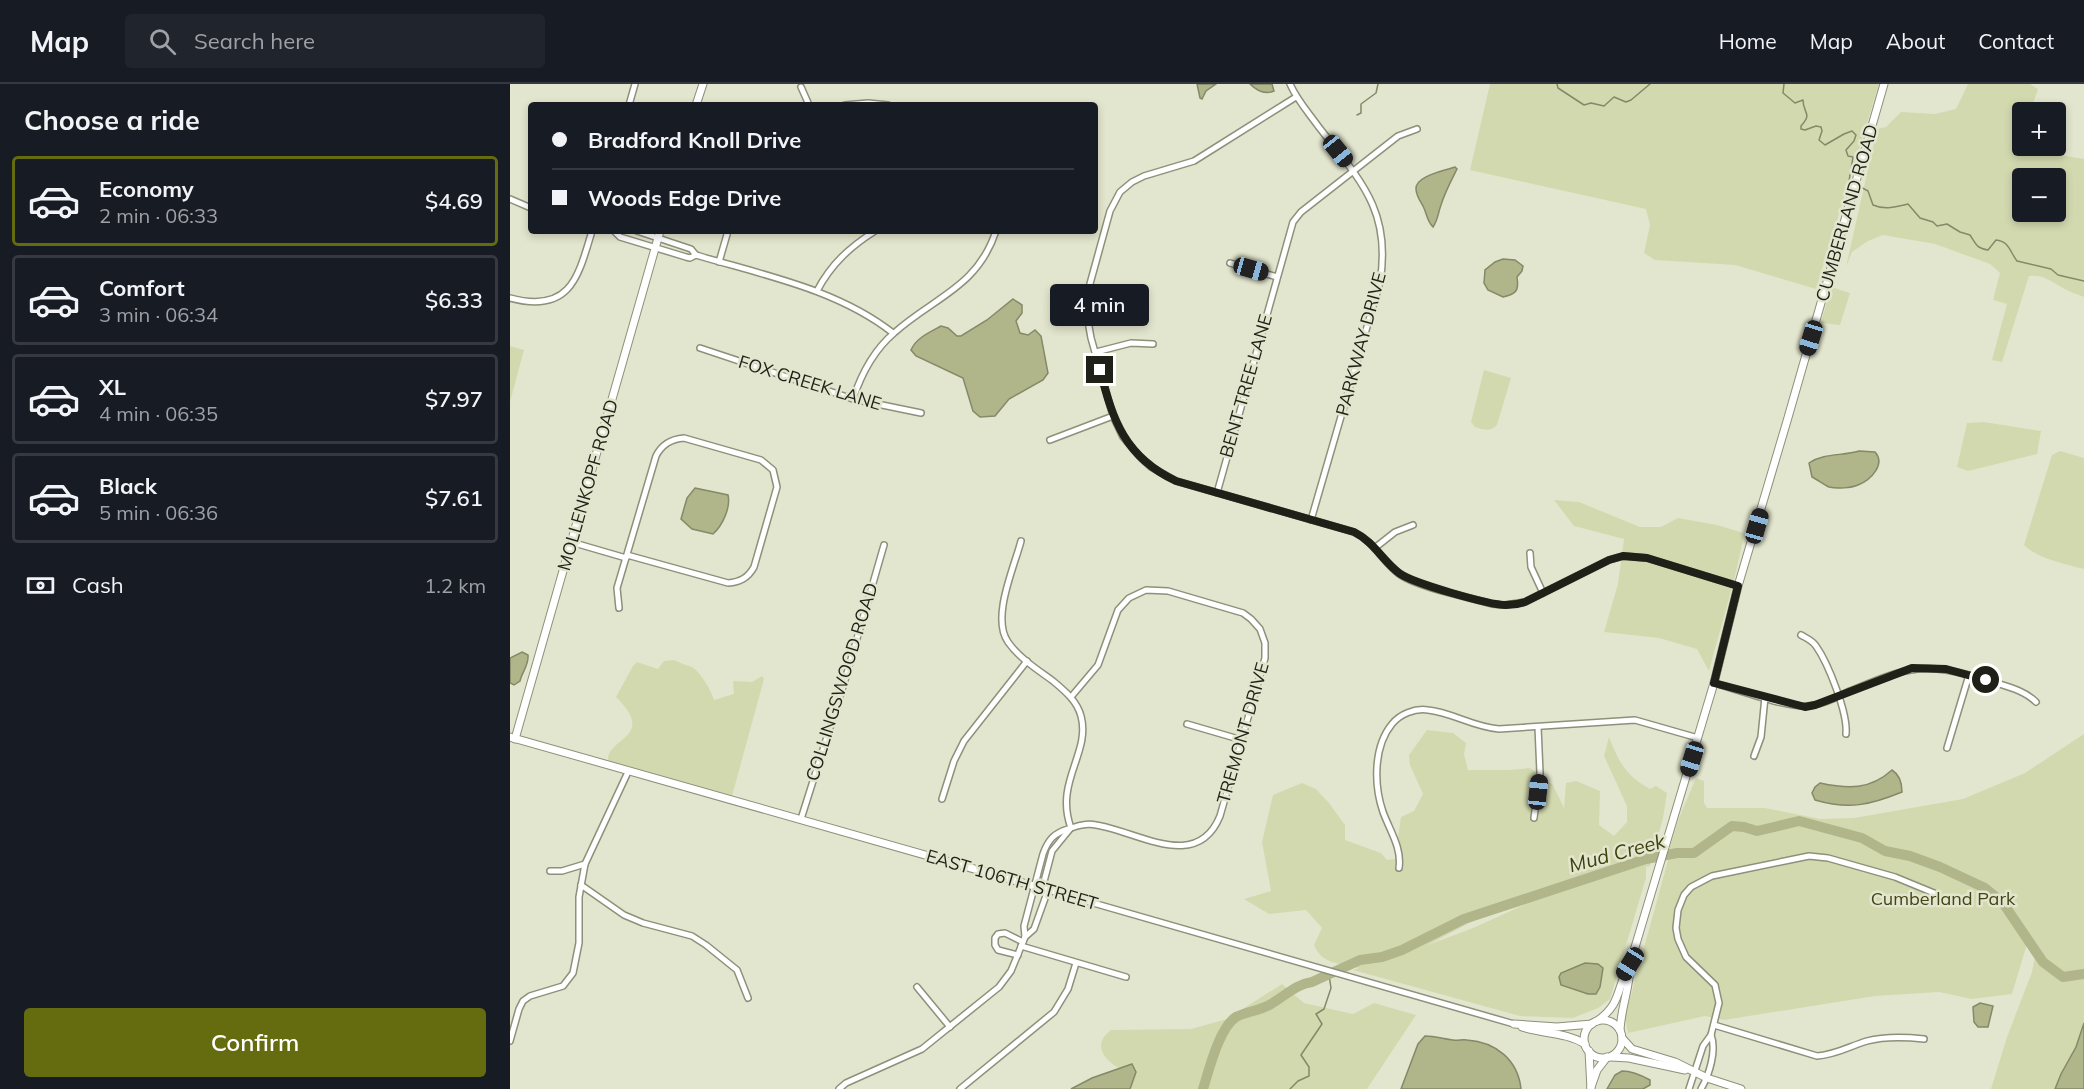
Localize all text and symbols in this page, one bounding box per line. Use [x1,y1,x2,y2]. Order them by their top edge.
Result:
search box [125,14,545,68]
text: Map [30,24,89,59]
icon: search [146,25,179,58]
text: Search here [194,27,315,55]
text: Home [1719,28,1777,54]
text: Map [1810,28,1853,54]
text: About [1886,28,1945,54]
text: Contact [1978,28,2054,54]
map controls [2012,102,2066,222]
button: + [2012,102,2066,156]
text: Choose a ride [24,103,200,137]
street label: CUMBERLAND ROAD [1810,122,1883,304]
text: Bradford Knoll Drive [588,126,801,154]
car [1320,131,1356,171]
button: − [2012,168,2066,222]
icon: car [27,174,81,228]
text: Economy [99,175,194,203]
text: Woods Edge Drive [588,184,781,212]
text: $4.69 [425,187,483,215]
text: 2 min · 06:33 [99,203,218,228]
car [1231,255,1271,283]
street label: PARKWAY DRIVE [1330,270,1391,418]
icon: car [27,273,81,327]
text: Comfort [99,274,185,302]
callout: 4 min [1050,283,1150,325]
text: $6.33 [425,286,483,314]
text: 4 min [1074,292,1125,317]
text: 3 min · 06:34 [99,302,218,327]
street label: BENT TREE LANE [1214,312,1277,460]
car [1797,318,1825,358]
street label: FOX CREEK LANE [736,350,884,415]
route end [1086,356,1113,383]
icon: car [27,372,81,426]
text: XL [99,373,126,401]
text: $7.97 [425,385,483,413]
street label: MOLLENKOPF ROAD [552,397,623,573]
text: 4 min · 06:35 [99,401,218,426]
icon: car [27,471,81,525]
text: Black [99,472,157,500]
text: $7.61 [425,484,483,512]
text: 5 min · 06:36 [99,500,218,525]
car [1743,506,1771,546]
icon: cash [24,569,57,602]
text: Cash [72,571,124,599]
text: 1.2 km [424,573,486,598]
street label: COLLINGSWOOD ROAD [800,580,883,784]
street label: TREMONT DRIVE [1211,660,1274,806]
route start [1972,666,1999,693]
car [1678,739,1706,779]
car [1527,773,1549,811]
water label: Mud Creek [1566,827,1668,877]
street label: EAST 106TH STREET [924,844,1101,915]
park label: Cumberland Park [1871,887,2016,910]
car [1613,944,1647,984]
button: Confirm [24,1008,486,1077]

